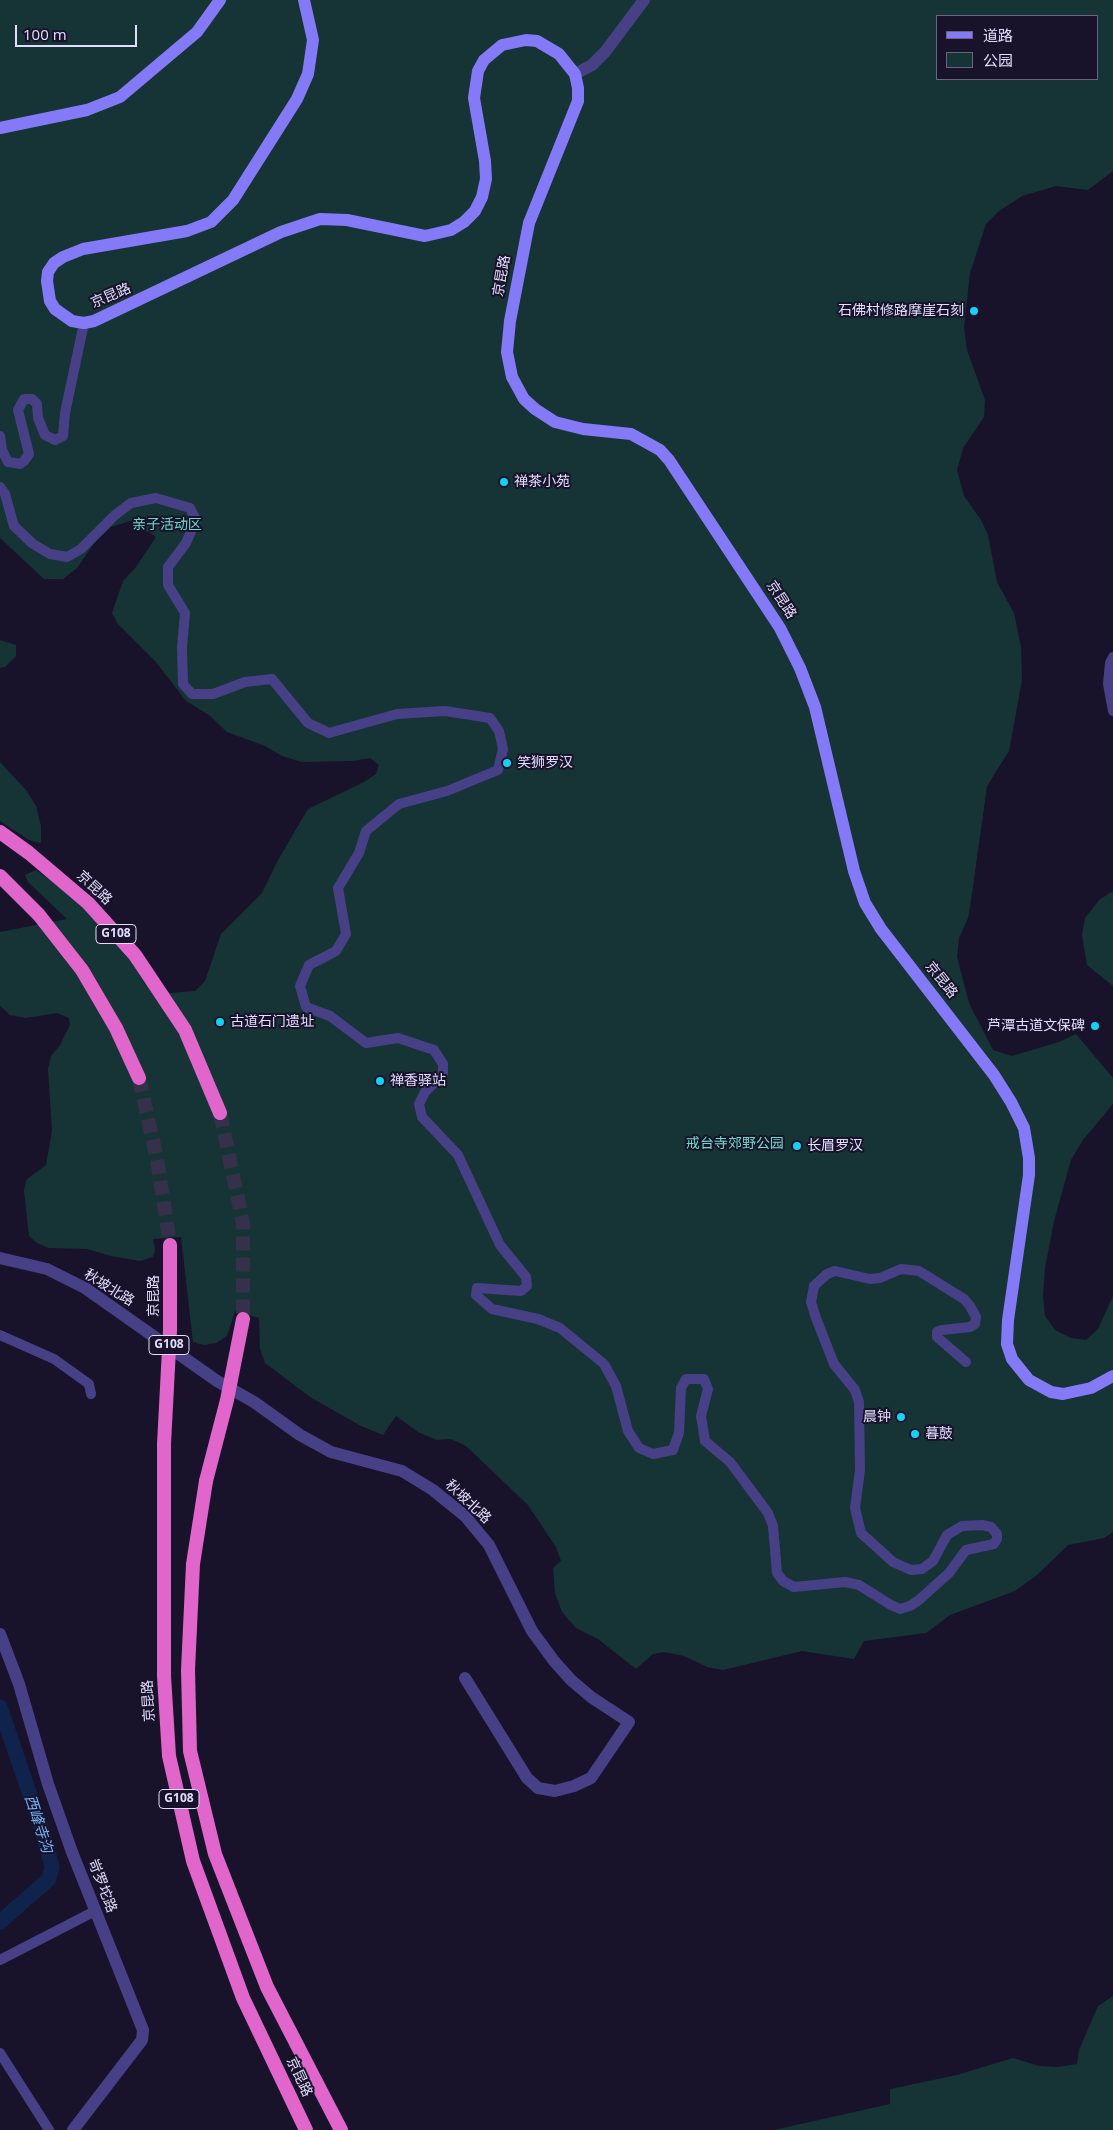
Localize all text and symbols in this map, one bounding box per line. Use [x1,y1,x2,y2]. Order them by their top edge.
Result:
scale bar [18,15,140,47]
legend [936,15,1098,80]
text: 100 m [23,24,67,44]
text: 道路 [983,25,1013,45]
text: 公园 [983,50,1013,70]
street label: 京昆路 [490,254,514,298]
street label: 京昆路 [88,280,134,312]
place label: 石佛村修路摩崖石刻 [838,303,964,319]
marker: 石佛村修路摩崖石刻 [968,305,980,317]
place label: 禅茶小苑 [514,474,570,490]
marker: 禅茶小苑 [498,476,510,488]
park label: 亲子活动区 [132,517,202,533]
street label: 京昆路 [763,578,799,622]
place label: 笑狮罗汉 [517,755,573,771]
marker: 笑狮罗汉 [501,757,513,769]
street label: 京昆路 [73,868,115,908]
road number: G108 [96,924,136,944]
street label: 京昆路 [921,958,961,1002]
place label: 古道石门遗址 [230,1014,314,1030]
marker: 古道石门遗址 [214,1016,226,1028]
place label: 芦潭古道文保碑 [987,1018,1085,1034]
marker: 芦潭古道文保碑 [1089,1020,1101,1032]
place label: 禅香驿站 [390,1073,446,1089]
marker: 禅香驿站 [374,1075,386,1087]
park label: 戒台寺郊野公园 [686,1136,784,1152]
place label: 长眉罗汉 [807,1138,863,1154]
marker: 长眉罗汉 [791,1140,803,1152]
street label: 秋坡北路 [81,1266,137,1310]
street label: 京昆路 [146,1275,162,1317]
road number: G108 [149,1336,189,1354]
place label: 晨钟 [863,1409,891,1425]
marker: 晨钟 [895,1411,907,1423]
place label: 暮鼓 [925,1426,953,1442]
marker: 暮鼓 [909,1428,921,1440]
street label: 秋坡北路 [442,1477,494,1527]
street label: 京昆路 [140,1680,158,1722]
road number: G108 [159,1790,199,1808]
water label: 西峰寺沟 [20,1793,56,1855]
street label: 岢罗坨路 [84,1857,120,1915]
street label: 京昆路 [283,2054,315,2100]

